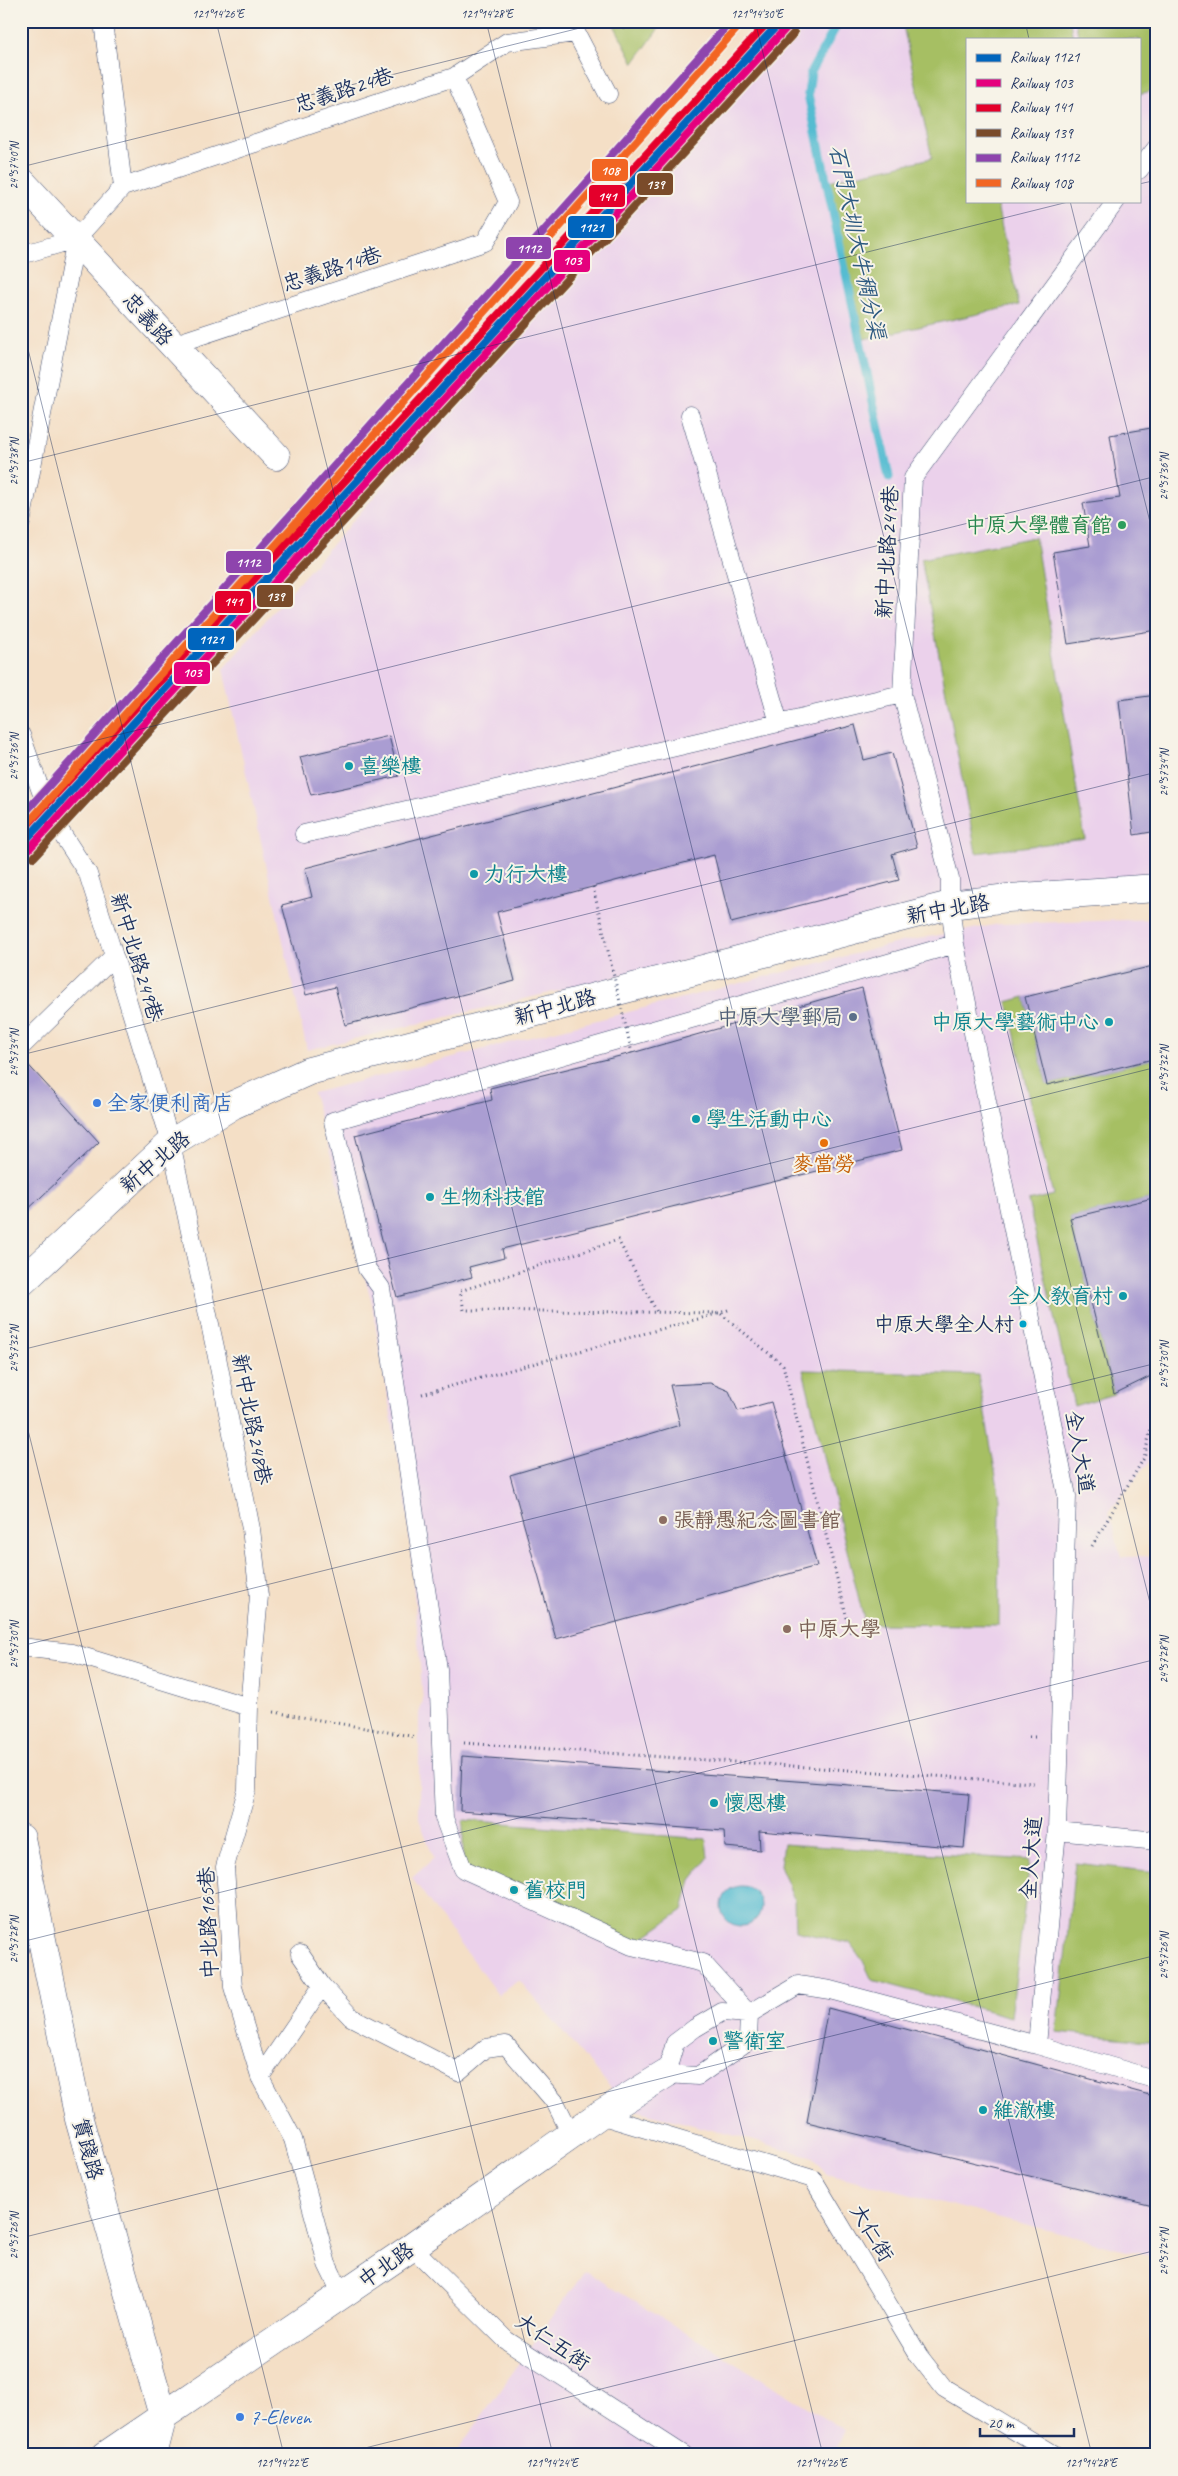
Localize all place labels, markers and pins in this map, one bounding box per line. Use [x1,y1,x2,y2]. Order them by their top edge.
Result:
place label: 中原大學體育館 [965,512,1112,538]
marker: 中原大學體育館 [1116,519,1128,531]
place label: 喜樂樓 [359,753,422,779]
marker: 喜樂樓 [343,760,355,772]
place label: 力行大樓 [484,861,568,887]
marker: 力行大樓 [468,868,480,880]
place label: 中原大學郵局 [717,1004,843,1030]
place label: 中原大學藝術中心 [931,1009,1099,1035]
marker: 中原大學郵局 [847,1011,859,1023]
marker: 中原大學藝術中心 [1103,1016,1115,1028]
place label: 全家便利商店 [107,1090,233,1116]
marker: 全家便利商店 [91,1097,103,1109]
place label: 學生活動中心 [706,1106,832,1132]
marker: 學生活動中心 [690,1113,702,1125]
marker: 麥當勞 [818,1137,830,1149]
place label: 麥當勞 [793,1151,856,1177]
place label: 生物科技館 [440,1184,545,1210]
marker: 生物科技館 [424,1191,436,1203]
place label: 全人教育村 [1008,1283,1113,1309]
marker: 全人教育村 [1117,1290,1129,1302]
place label: 中原大學全人村 [874,1312,1014,1337]
marker: 中原大學全人村 [1018,1319,1028,1329]
place label: 張靜愚紀念圖書館 [673,1507,841,1533]
marker: 張靜愚紀念圖書館 [657,1514,669,1526]
place label: 中原大學 [797,1616,881,1642]
marker: 中原大學 [781,1623,793,1635]
place label: 懷恩樓 [724,1790,787,1816]
marker: 懷恩樓 [708,1797,720,1809]
place label: 舊校門 [524,1877,587,1903]
marker: 舊校門 [508,1884,520,1896]
place label: 警衛室 [723,2028,786,2054]
marker: 警衛室 [707,2035,719,2047]
place label: 維澈樓 [993,2097,1056,2123]
marker: 維澈樓 [977,2104,989,2116]
place label: 7-Eleven [250,2404,313,2430]
marker: 7-Eleven [234,2411,246,2423]

